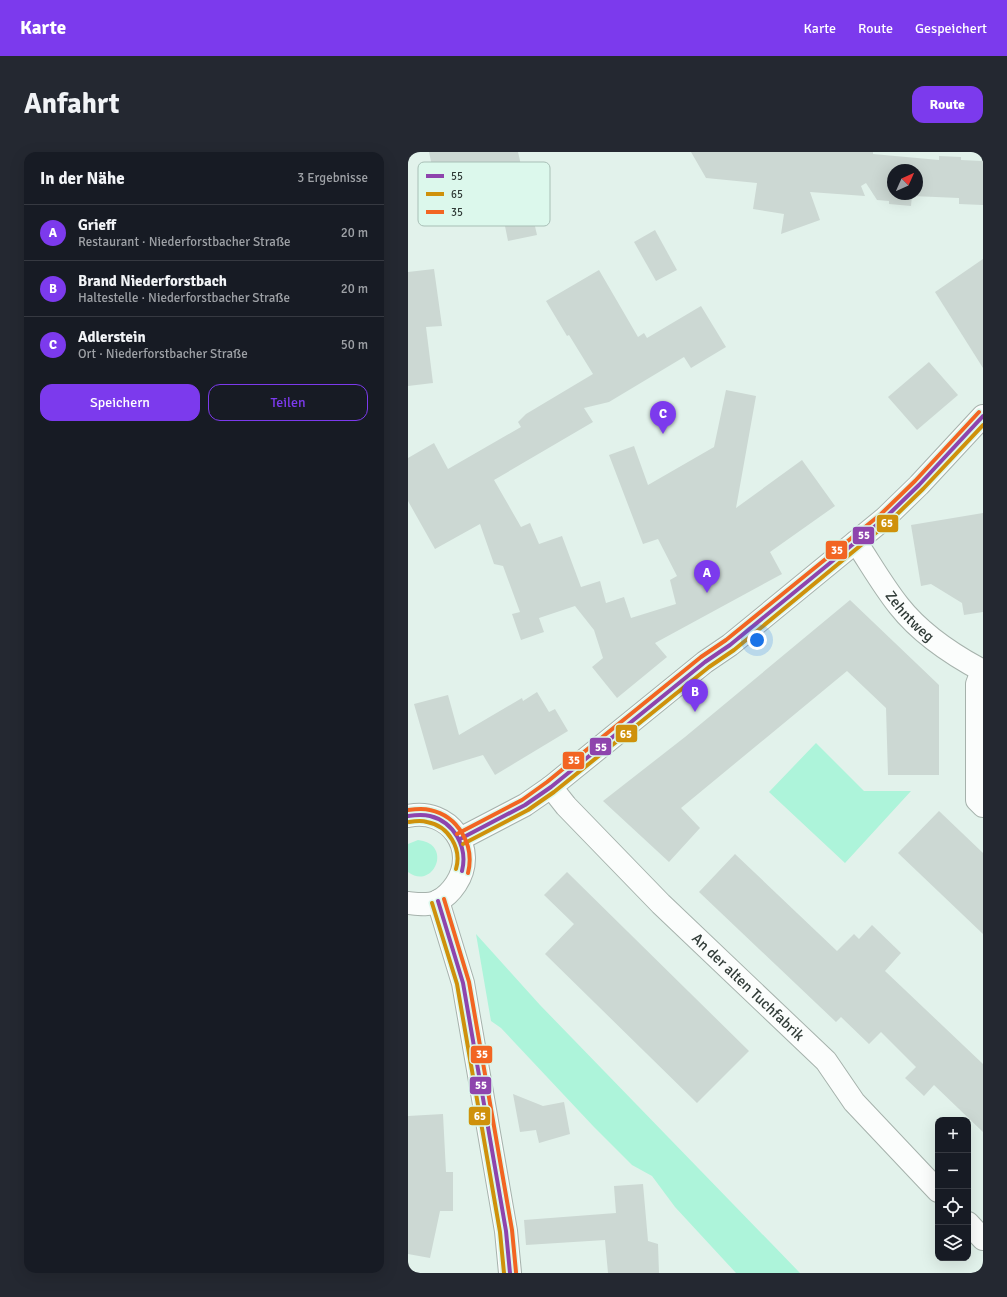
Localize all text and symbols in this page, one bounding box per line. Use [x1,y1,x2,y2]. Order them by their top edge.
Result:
text: Karte [20,16,66,40]
text: Karte [803,20,836,37]
text: Route [858,20,893,37]
text: Gespeichert [915,20,987,37]
button: Route [912,86,983,123]
text: Anfahrt [24,87,120,121]
legend [418,162,550,226]
north arrow [887,164,923,200]
text: In der Nähe [40,168,125,189]
text: 3 Ergebnisse [297,170,368,186]
text: 55 [451,170,463,183]
text: 65 [451,188,463,201]
text: 35 [451,206,463,219]
text: Grieff [78,216,116,234]
text: A [49,225,57,241]
text: 20 m [341,225,368,241]
text: Restaurant · Niederforstbacher Straße [78,234,291,250]
text: Brand Niederforstbach [78,272,227,290]
text: B [49,281,57,297]
text: 20 m [341,281,368,297]
text: Haltestelle · Niederforstbacher Straße [78,290,290,306]
text: Adlerstein [78,328,146,346]
text: C [49,337,57,353]
text: 50 m [341,337,368,353]
text: Ort · Niederforstbacher Straße [78,346,248,362]
button: Speichern [40,384,200,421]
button: Teilen [208,384,368,421]
pin: C [650,401,676,434]
line badge: 65 [876,514,899,533]
text: 65 [881,517,893,530]
line badge: 55 [852,526,875,545]
text: 55 [858,529,870,542]
line badge: 35 [825,540,848,560]
text: 35 [831,544,843,557]
pin: A [694,560,720,593]
street label: Zehntweg [882,587,938,646]
your location [747,630,767,650]
pin: B [682,679,708,712]
line badge: 65 [615,724,638,743]
text: 65 [620,728,632,741]
line badge: 55 [589,737,612,756]
text: 55 [595,741,607,754]
line badge: 35 [562,751,585,770]
text: 35 [568,754,580,767]
street label: An der alten Tuchfabrik [688,929,808,1045]
line badge: 35 [470,1045,493,1064]
text: 35 [476,1048,488,1061]
line badge: 55 [469,1076,492,1095]
text: 55 [475,1079,487,1092]
line badge: 65 [468,1106,491,1126]
text: 65 [474,1110,486,1123]
map controls [935,1117,971,1261]
button: + [935,1117,971,1153]
button: − [935,1153,971,1189]
button: locate [935,1189,971,1225]
button: layers [935,1225,971,1261]

